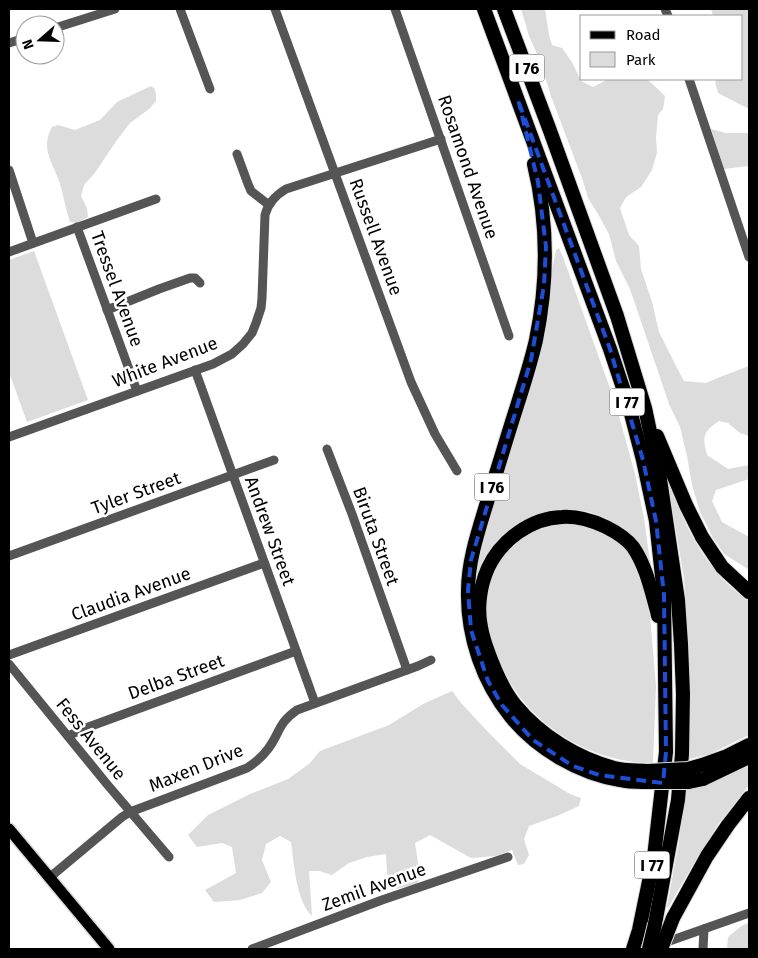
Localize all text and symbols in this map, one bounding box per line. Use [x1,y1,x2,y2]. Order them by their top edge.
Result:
north arrow [15,15,65,65]
legend [580,15,743,80]
text: Road [626,26,661,44]
text: N [19,37,38,52]
text: Park [626,51,656,69]
road number: I 76 [510,54,544,82]
street label: Rosamond Avenue [433,92,503,242]
street label: Russell Avenue [345,176,407,298]
street label: Tressel Avenue [86,228,148,350]
street label: White Avenue [109,332,221,392]
road number: I 77 [610,388,644,416]
street label: Tyler Street [89,467,184,519]
street label: Andrew Street [240,474,300,589]
road number: I 76 [474,474,510,501]
street label: Biruta Street [348,484,404,589]
street label: Claudia Avenue [68,562,194,626]
street label: Delba Street [125,649,227,705]
street label: Fess Avenue [51,694,131,784]
street label: Maxen Drive [146,739,246,797]
road number: I 77 [634,852,670,878]
street label: Zemil Avenue [319,858,429,916]

